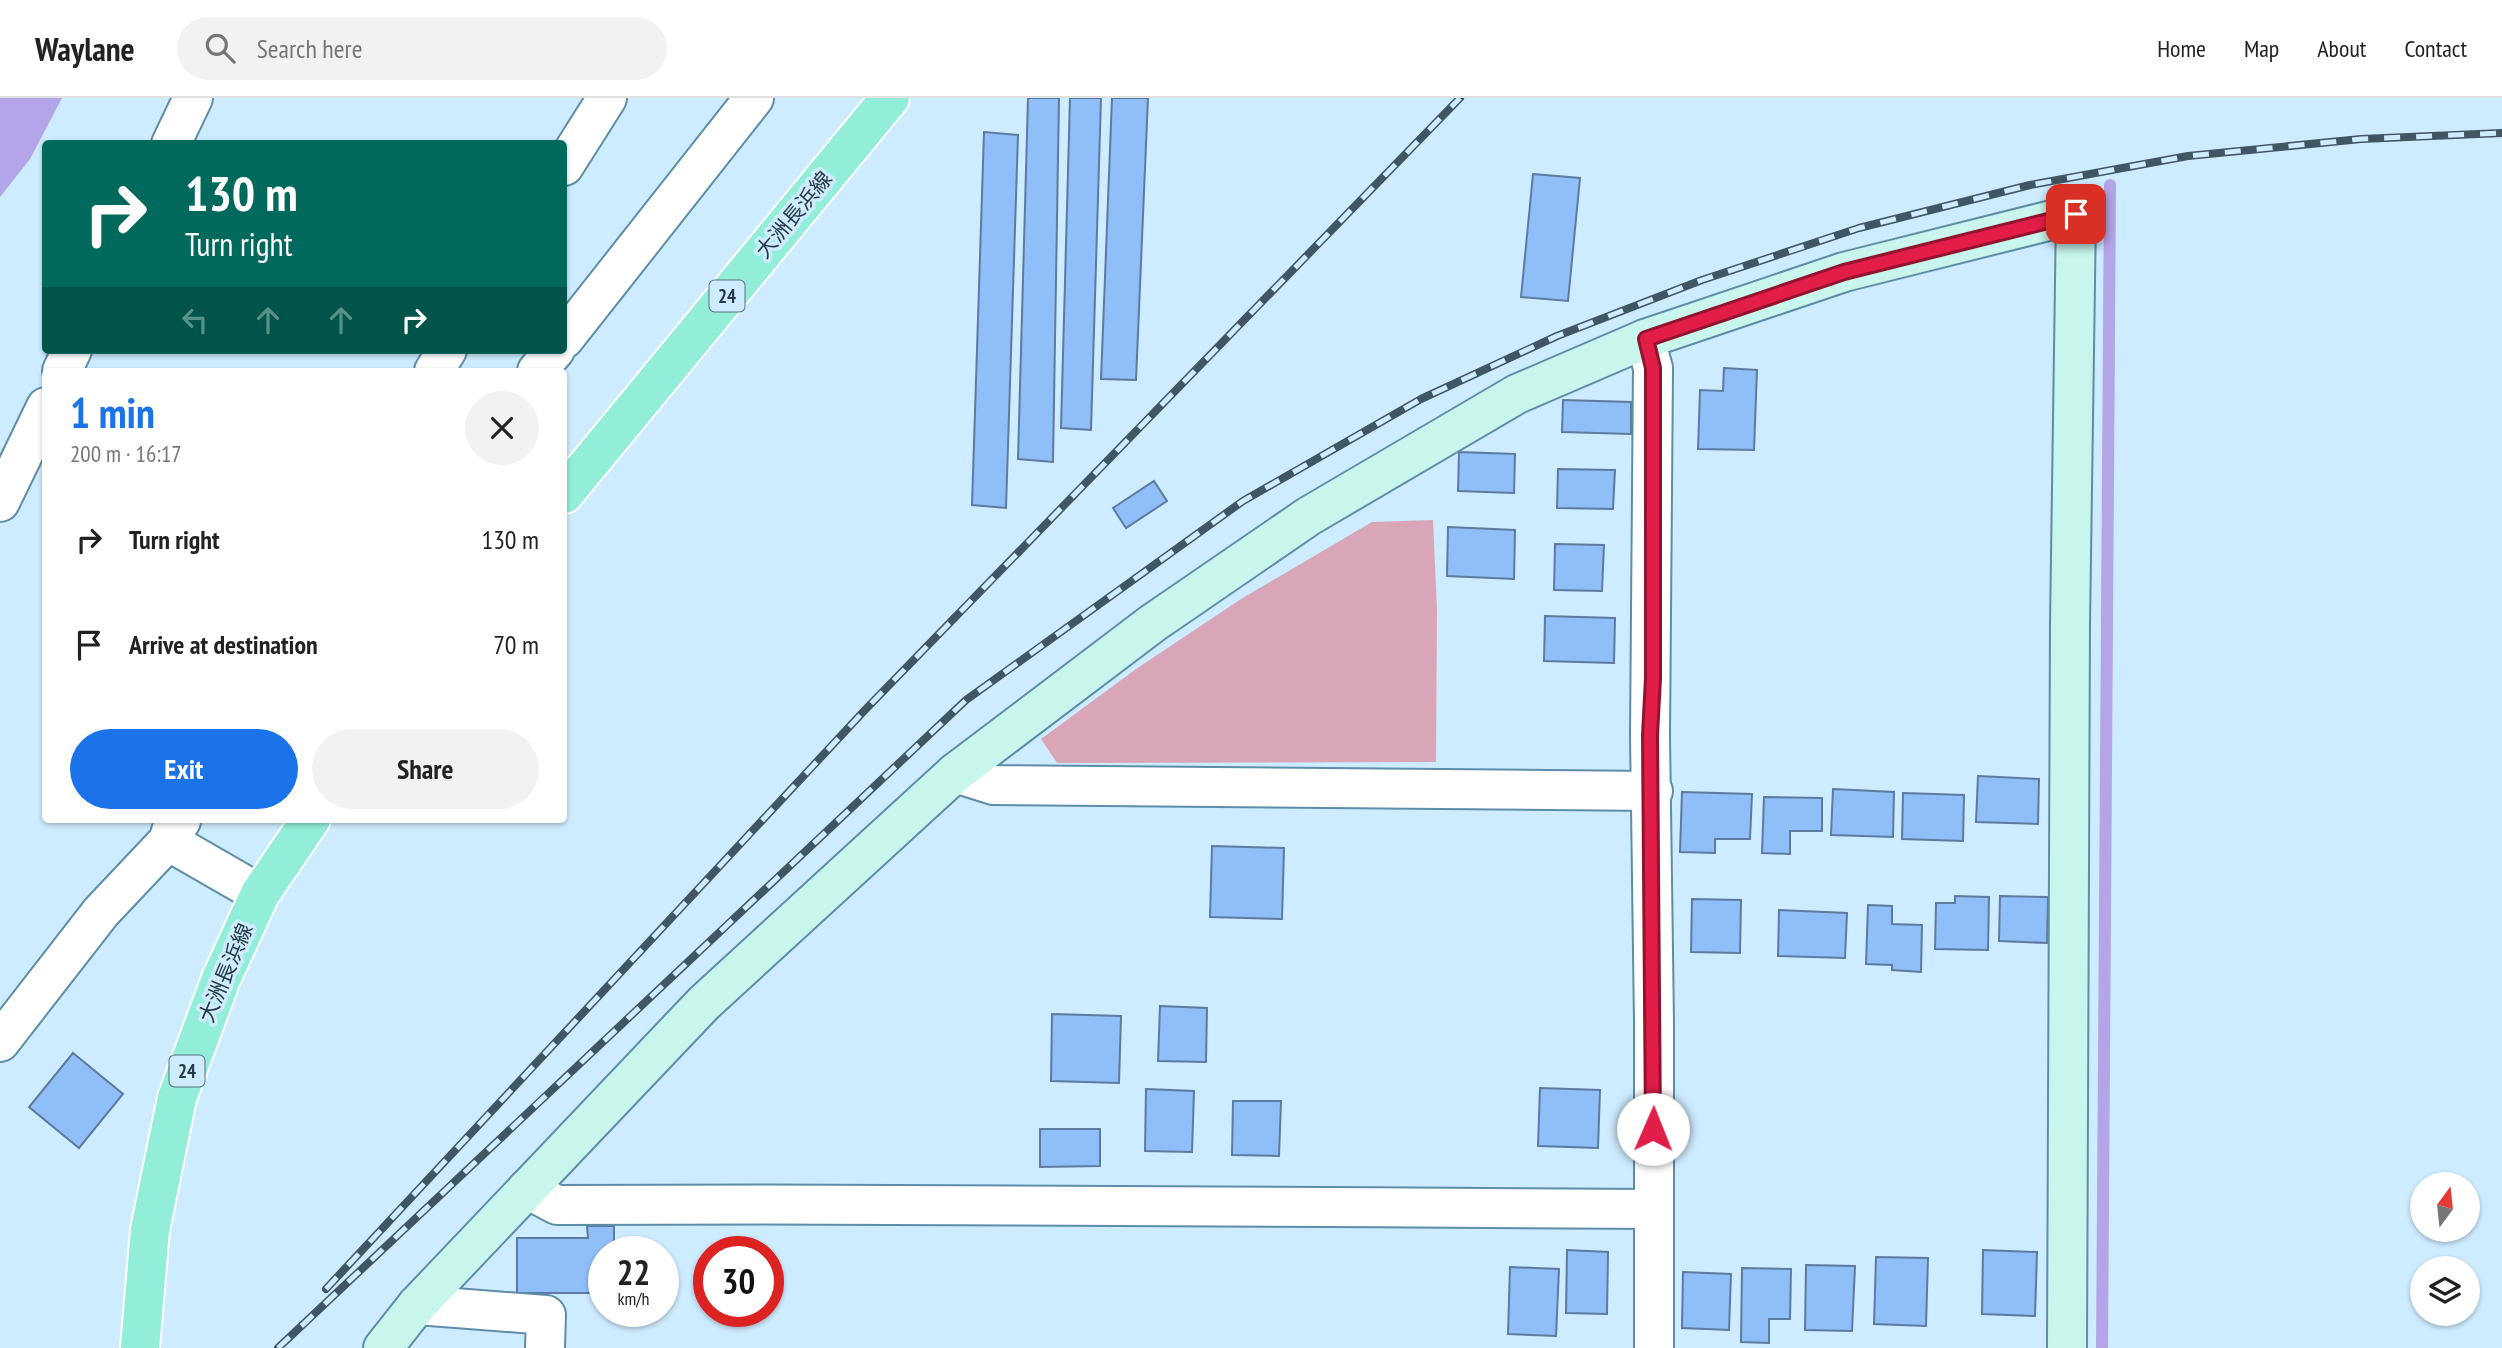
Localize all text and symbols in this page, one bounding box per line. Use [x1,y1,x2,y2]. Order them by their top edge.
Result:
search box [177,17,667,80]
text: Waylane [35,27,135,70]
icon: search [201,29,239,67]
text: Search here [257,32,362,65]
text: Home [2157,33,2206,64]
text: Map [2244,33,2279,64]
text: About [2317,33,2366,64]
text: Contact [2404,33,2467,64]
text: 130 m [185,161,298,225]
street label: 大洲長浜線 [750,166,838,264]
icon: right [70,168,161,259]
pin [2046,184,2106,244]
icon: arrive [2057,195,2095,233]
text: Turn right [185,223,293,265]
road number: 24 [710,280,744,312]
icon: left [176,301,214,339]
icon: ahead [249,301,287,339]
icon: ahead [322,301,360,339]
icon: right [395,301,433,339]
text: 1 min [70,385,155,440]
button: close [465,391,539,465]
text: 200 m · 16:17 [70,439,182,468]
icon: right [70,521,108,559]
text: Turn right [129,523,220,556]
text: 130 m [481,523,539,556]
icon: arrive [70,626,108,664]
text: Arrive at destination [129,628,318,661]
text: 70 m [493,628,539,661]
button: Exit [70,729,298,809]
button: Share [312,729,539,809]
street label: 大洲長浜線 [193,919,258,1026]
road number: 24 [170,1056,204,1086]
position arrow [1616,1092,1690,1166]
north arrow [2410,1172,2480,1242]
map controls [2410,1172,2480,1326]
speed limit sign: 30 [693,1236,784,1327]
text: 22 [617,1249,650,1295]
button: layers [2410,1256,2480,1326]
text: km/h [618,1287,649,1310]

